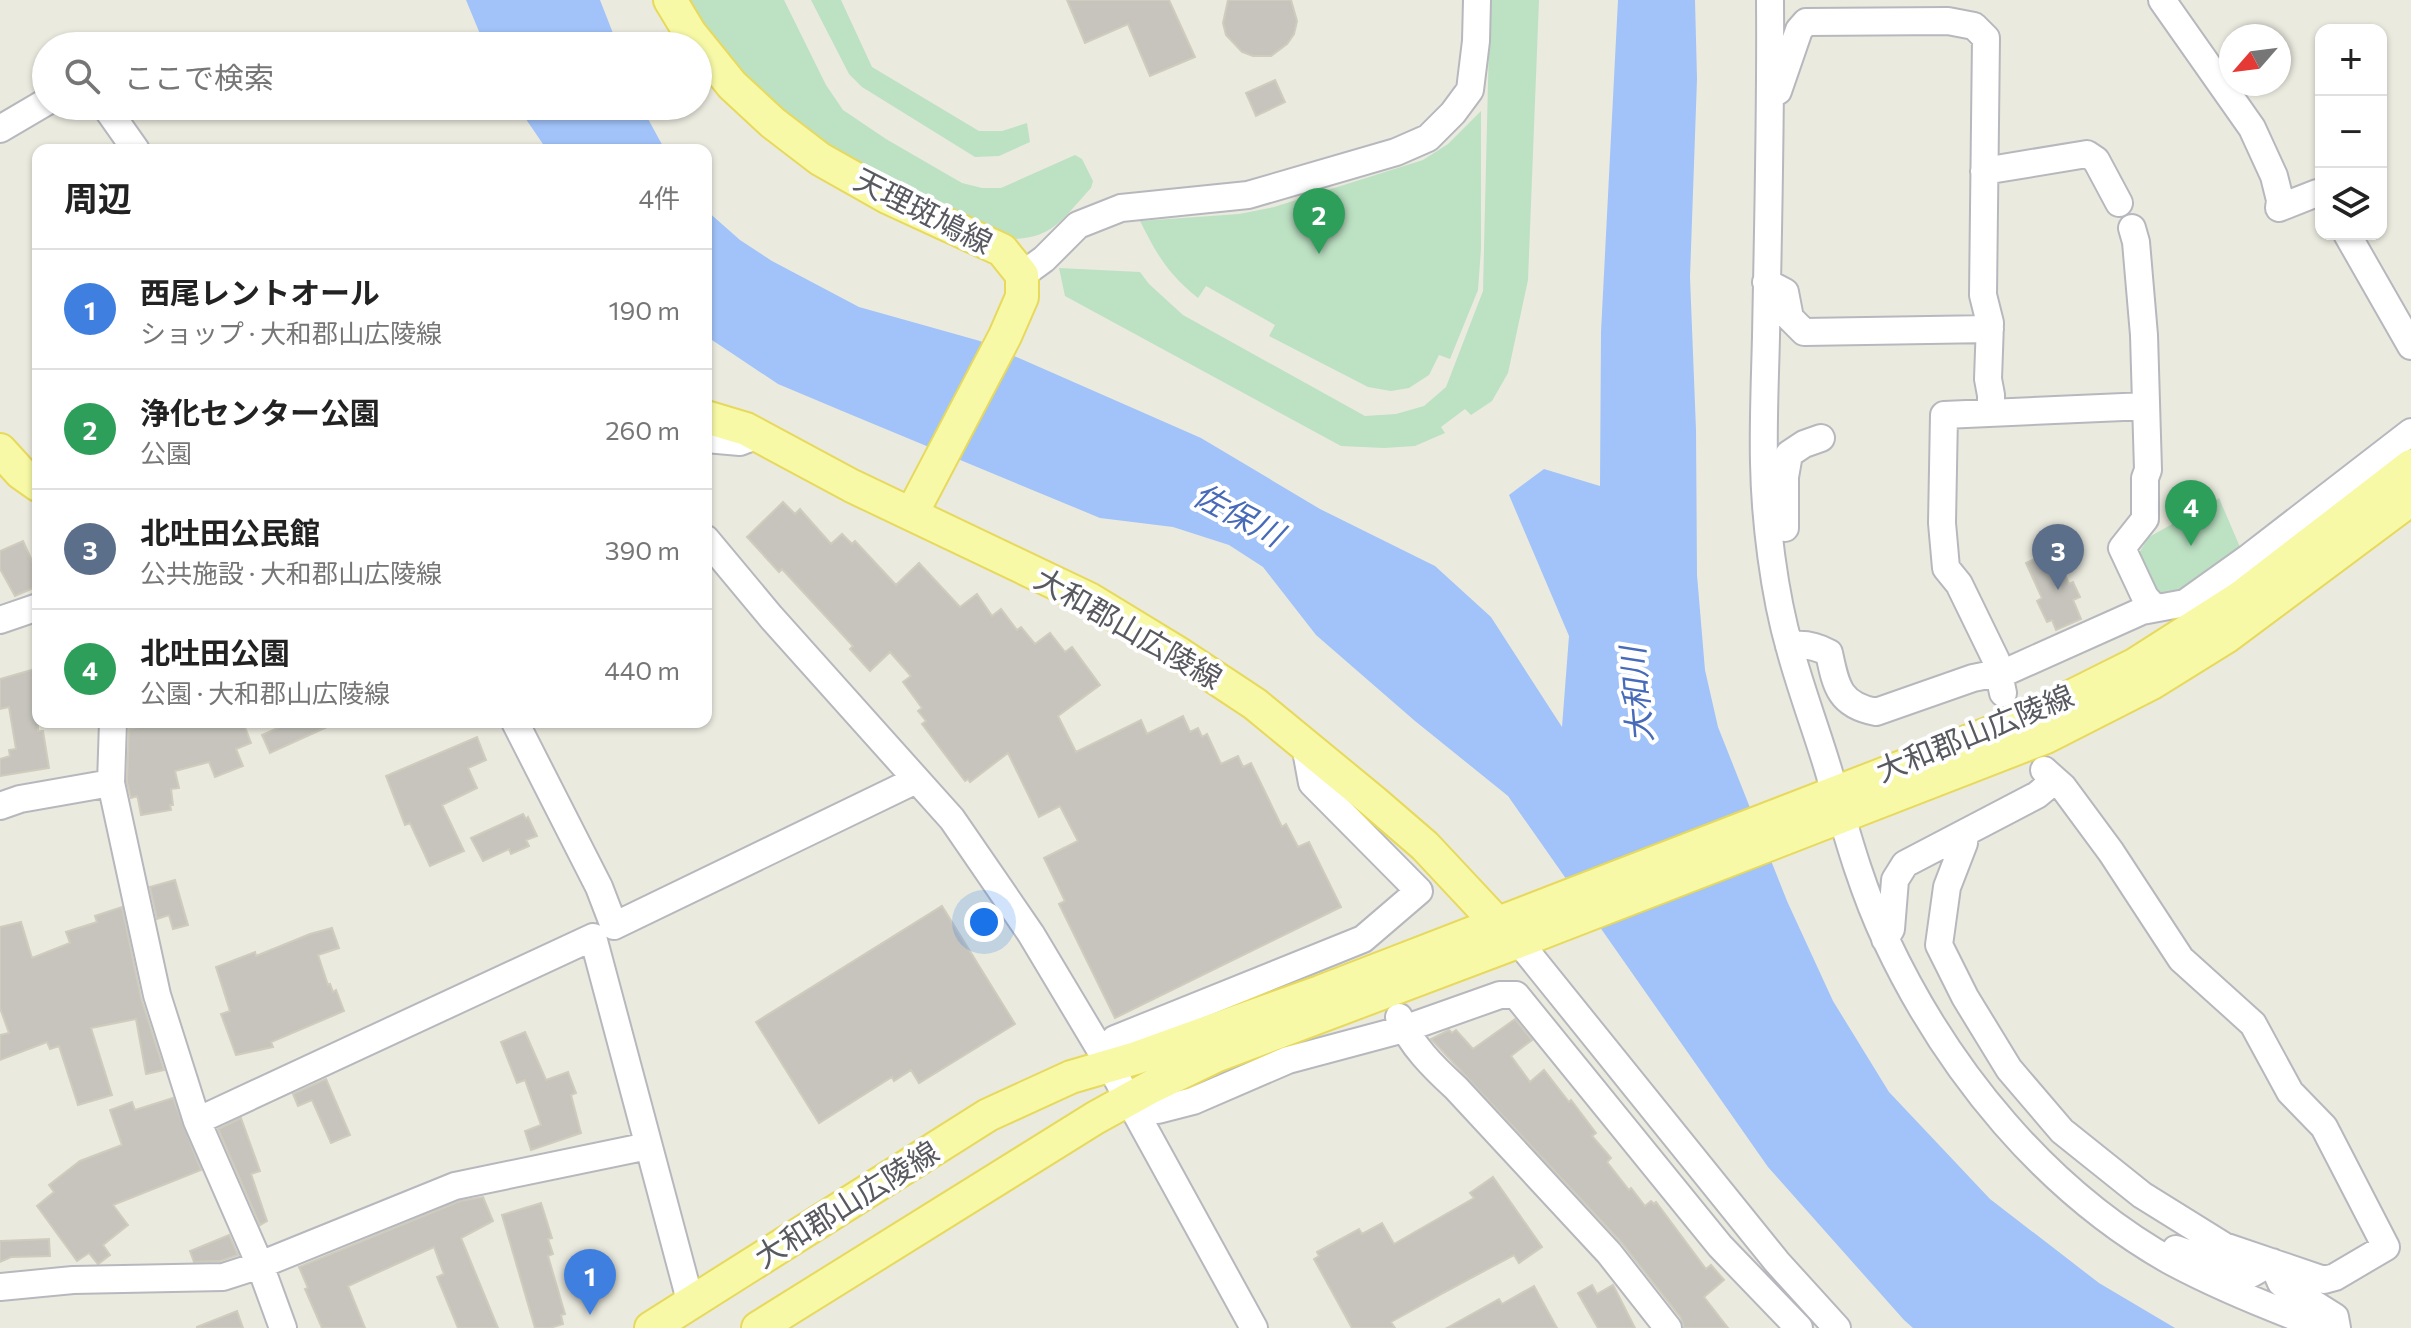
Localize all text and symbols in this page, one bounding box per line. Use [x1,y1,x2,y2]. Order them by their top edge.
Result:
north arrow [2219,24,2291,96]
map controls [2315,24,2387,240]
button: + [2315,24,2387,96]
search box [32,32,712,120]
icon: search [60,54,104,98]
text: ここで検索 [124,58,274,95]
button: − [2315,96,2387,168]
street label: 天理斑鳩線 [849,159,999,260]
button: layers [2315,168,2387,240]
text: 周辺 [64,176,132,218]
text: 4件 [638,182,680,213]
pin: 2 [1293,188,1345,254]
text: 西尾レントオール [140,273,380,310]
text: 1 [84,294,96,325]
text: 190 m [608,294,680,325]
text: ショップ · 大和郡山広陵線 [140,317,442,348]
text: 浄化センター公園 [140,393,380,430]
text: 2 [83,414,97,445]
text: 260 m [605,414,680,445]
text: 公園 [140,437,192,468]
water label: 佐保川 [1187,473,1293,555]
pin: 4 [2165,480,2217,546]
text: 北吐田公民館 [140,513,320,550]
pin: 3 [2032,524,2084,590]
text: 3 [82,534,98,565]
text: 390 m [605,534,680,565]
text: 公共施設 · 大和郡山広陵線 [140,557,442,588]
street label: 大和郡山広陵線 [1029,558,1229,695]
text: 北吐田公園 [140,633,290,670]
water label: 大和川 [1611,643,1659,745]
text: 4 [82,654,98,685]
text: 440 m [604,654,680,685]
street label: 大和郡山広陵線 [1870,675,2078,788]
text: 公園 · 大和郡山広陵線 [140,677,390,708]
your location [964,902,1004,942]
street label: 大和郡山広陵線 [747,1132,945,1274]
pin: 1 [564,1249,616,1315]

